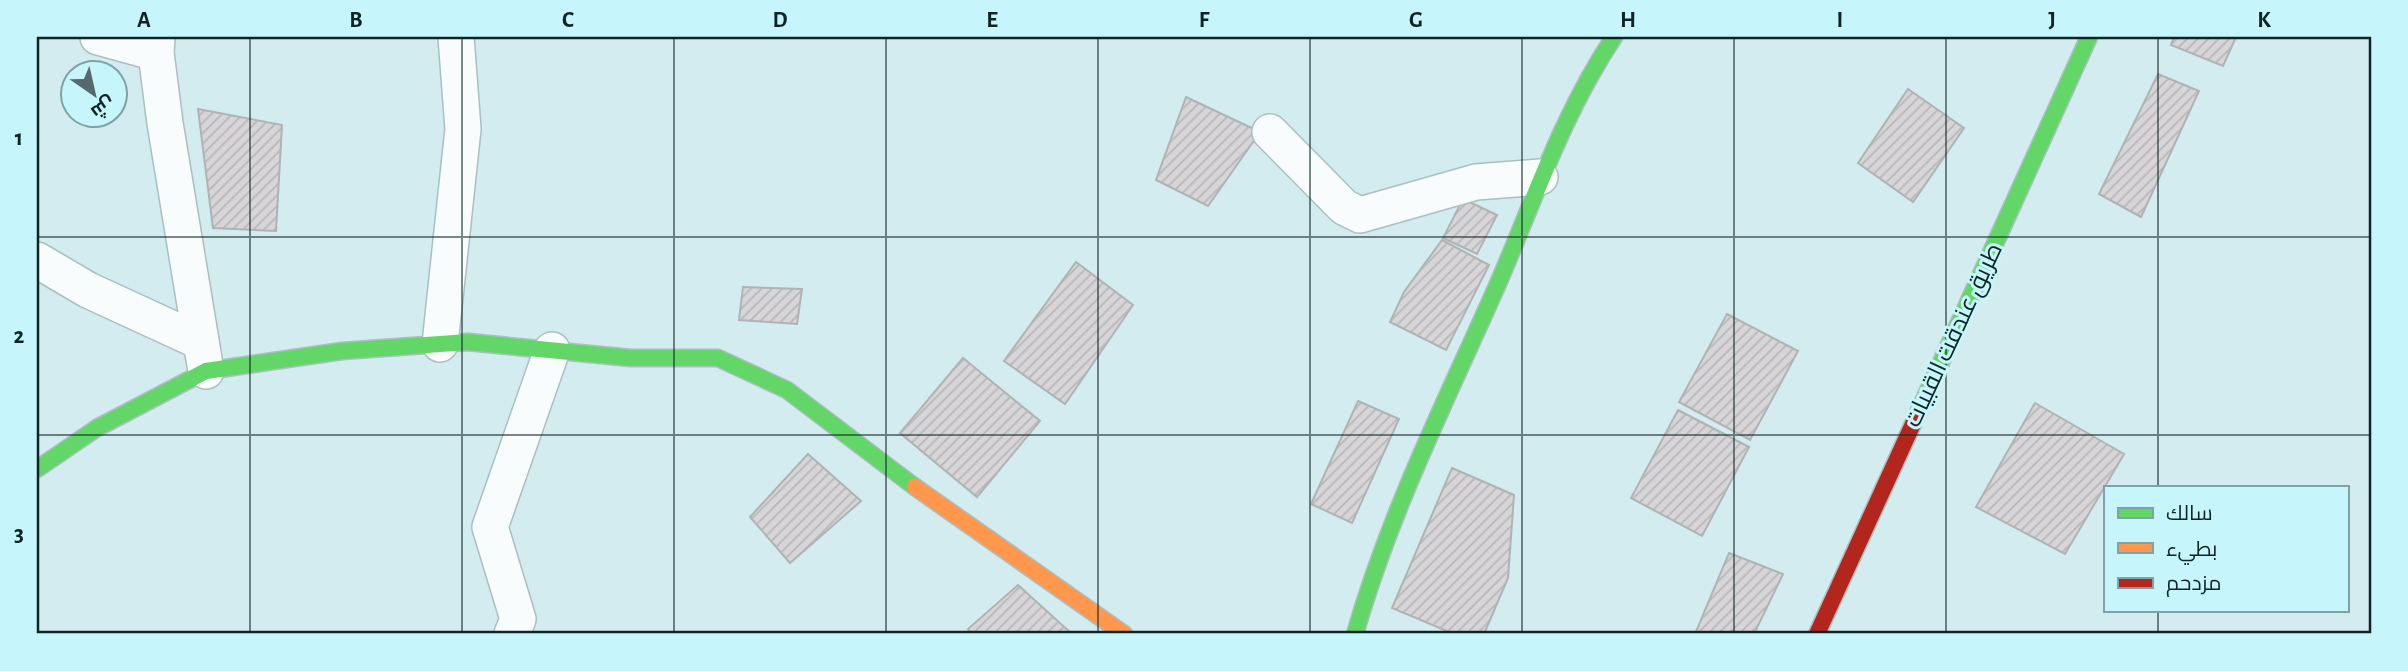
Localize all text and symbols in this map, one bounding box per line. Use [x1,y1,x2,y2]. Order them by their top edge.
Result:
text: A [137,9,151,32]
text: B [349,9,363,32]
text: C [562,9,574,32]
text: D [772,9,788,32]
text: E [986,9,998,32]
text: F [1199,9,1210,32]
text: G [1409,9,1423,32]
text: H [1620,9,1636,32]
text: I [1837,9,1843,32]
text: J [2048,9,2056,32]
text: K [2257,9,2271,32]
north arrow [60,60,130,130]
text: ش [87,91,119,122]
text: 1 [15,127,23,150]
street label: طريق عندقت القبيات [1901,240,2009,432]
text: 2 [14,325,25,348]
legend [2104,486,2348,612]
text: سالك [2166,503,2213,524]
text: 3 [14,523,24,546]
text: بطيء [2166,539,2217,565]
text: مزدحم [2166,573,2221,597]

